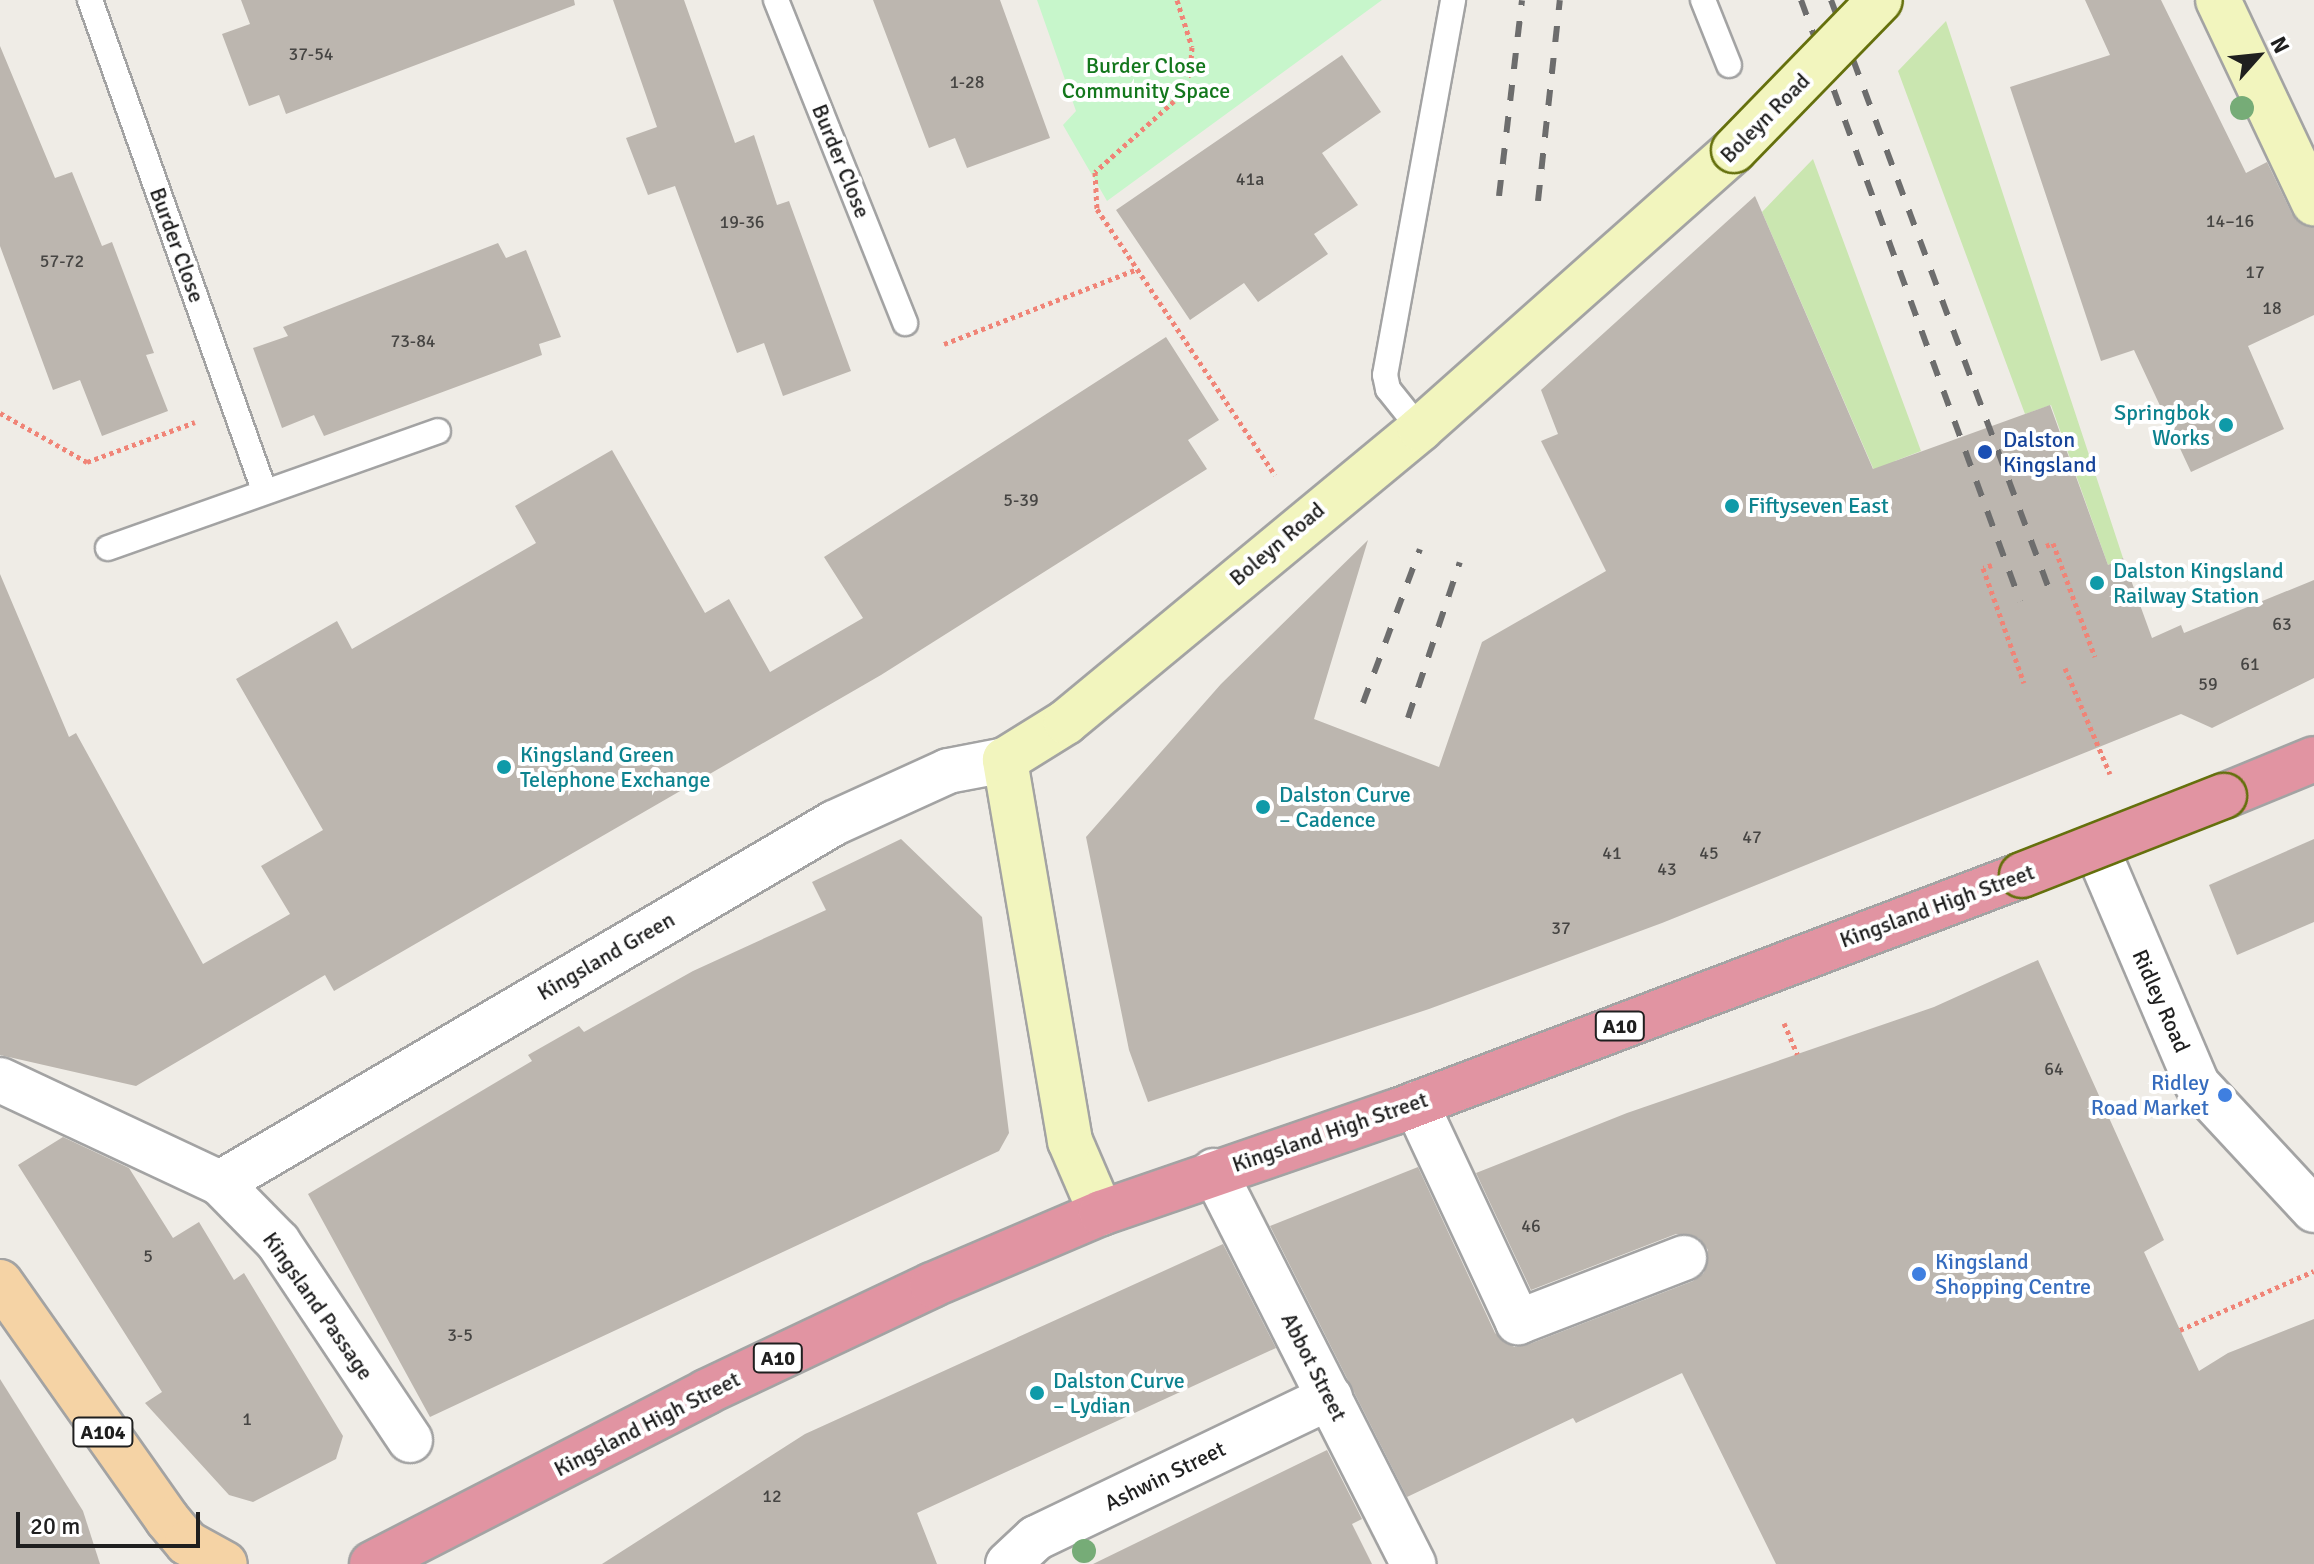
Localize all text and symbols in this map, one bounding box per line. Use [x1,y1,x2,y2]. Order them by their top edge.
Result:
north arrow [2218,16,2298,96]
text: N [2264,32,2295,58]
house number: 37-54 [288,43,334,65]
park label: Burder Close Community Space [1062,52,1230,104]
street label: Boleyn Road [1715,68,1815,168]
house number: 1-28 [950,71,984,93]
street label: Burder Close [806,100,876,222]
house number: 41a [1236,168,1264,190]
street label: Burder Close [144,184,210,306]
house number: 14–16 [2206,210,2254,232]
house number: 19-36 [719,211,765,233]
house number: 57-72 [40,250,84,272]
house number: 17 [2245,261,2265,283]
house number: 18 [2262,297,2282,319]
house number: 73-84 [390,330,436,352]
place label: Springbok Works [2114,399,2210,450]
marker: Springbok Works [2217,416,2235,434]
place label: Dalston Kingsland [2003,426,2097,478]
marker: Dalston Kingsland [1974,441,1996,463]
house number: 5-39 [1003,489,1039,511]
place label: Fiftyseven East [1748,493,1889,519]
street label: Boleyn Road [1224,497,1330,591]
marker: Fiftyseven East [1723,497,1741,515]
place label: Dalston Kingsland Railway Station [2113,557,2284,608]
marker: Dalston Kingsland Railway Station [2088,574,2106,592]
house number: 63 [2272,613,2292,635]
house number: 61 [2240,653,2260,675]
house number: 59 [2198,673,2218,695]
place label: Kingsland Green Telephone Exchange [520,741,710,792]
marker: Kingsland Green Telephone Exchange [495,758,513,776]
place label: Dalston Curve – Cadence [1279,781,1411,832]
marker: Dalston Curve – Cadence [1254,798,1272,816]
house number: 47 [1742,826,1762,848]
house number: 41 [1602,842,1622,864]
house number: 45 [1699,842,1719,864]
house number: 43 [1657,858,1677,880]
street label: Kingsland High Street [1836,859,2038,953]
street label: Kingsland Green [533,906,679,1006]
house number: 37 [1551,917,1571,939]
street label: Ridley Road [2127,945,2195,1057]
road number: A10 [1594,1010,1646,1042]
house number: 64 [2044,1058,2064,1080]
place label: Ridley Road Market [2091,1069,2209,1120]
street label: Kingsland High Street [1229,1086,1431,1178]
marker: Ridley Road Market [2216,1086,2234,1104]
house number: 46 [1521,1215,1541,1237]
street label: Kingsland Passage [257,1227,379,1385]
house number: 5 [143,1245,153,1267]
place label: Kingsland Shopping Centre [1935,1248,2091,1300]
marker: Kingsland Shopping Centre [1910,1265,1928,1283]
street label: Abbot Street [1276,1309,1352,1425]
house number: 3-5 [447,1324,473,1346]
road number: A10 [752,1342,804,1374]
street label: Kingsland High Street [550,1366,744,1482]
place label: Dalston Curve – Lydian [1053,1367,1185,1418]
marker: Dalston Curve – Lydian [1028,1384,1046,1402]
house number: 1 [242,1408,252,1430]
road number: A104 [71,1416,135,1448]
street label: Ashwin Street [1100,1435,1230,1517]
house number: 12 [762,1485,782,1507]
scale bar [20,1496,204,1546]
text: 20 m [30,1511,80,1541]

